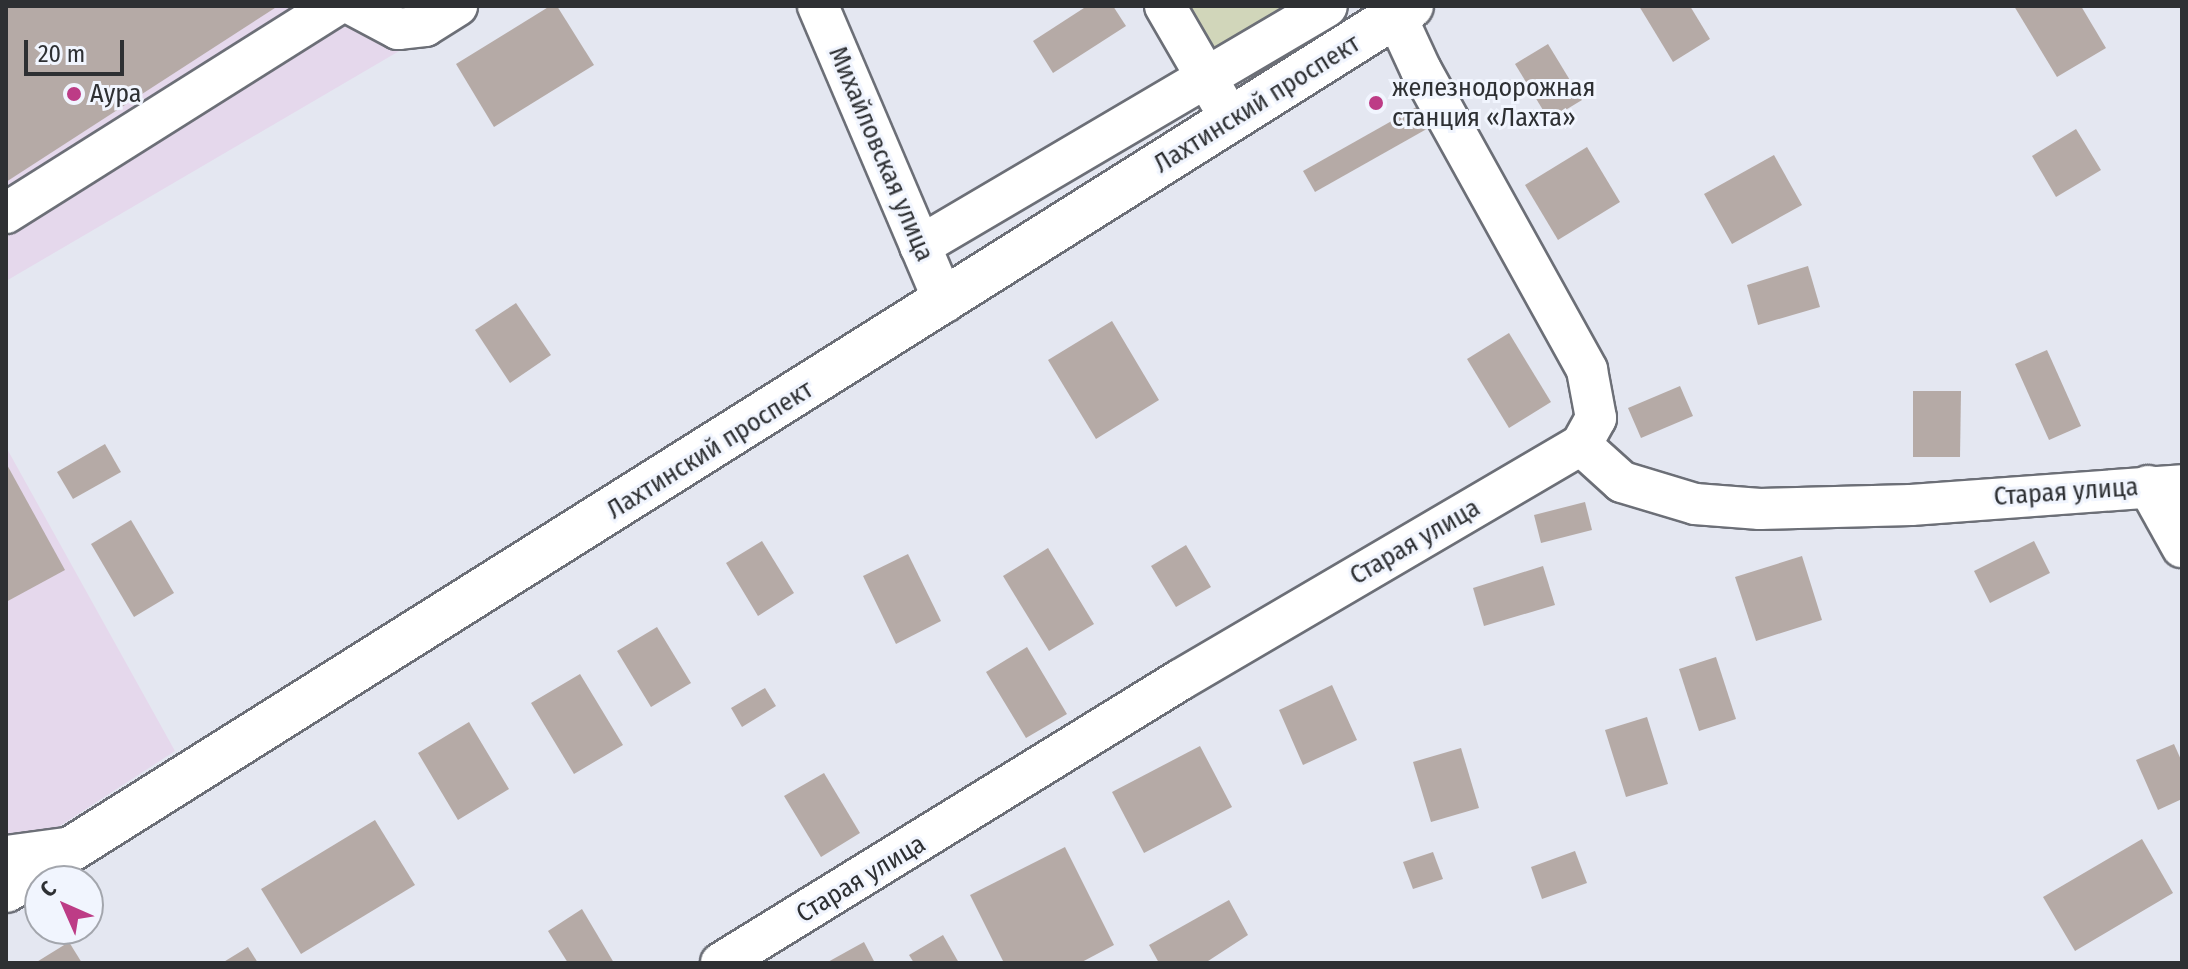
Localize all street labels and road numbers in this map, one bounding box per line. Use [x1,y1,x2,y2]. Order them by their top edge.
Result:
street label: Лахтинский проспект [1148,28,1366,180]
street label: Михайловская улица [822,42,940,266]
street label: Лахтинский проспект [601,374,819,526]
street label: Старая улица [1993,471,2139,513]
street label: Старая улица [1345,492,1485,592]
street label: Старая улица [791,828,931,930]

